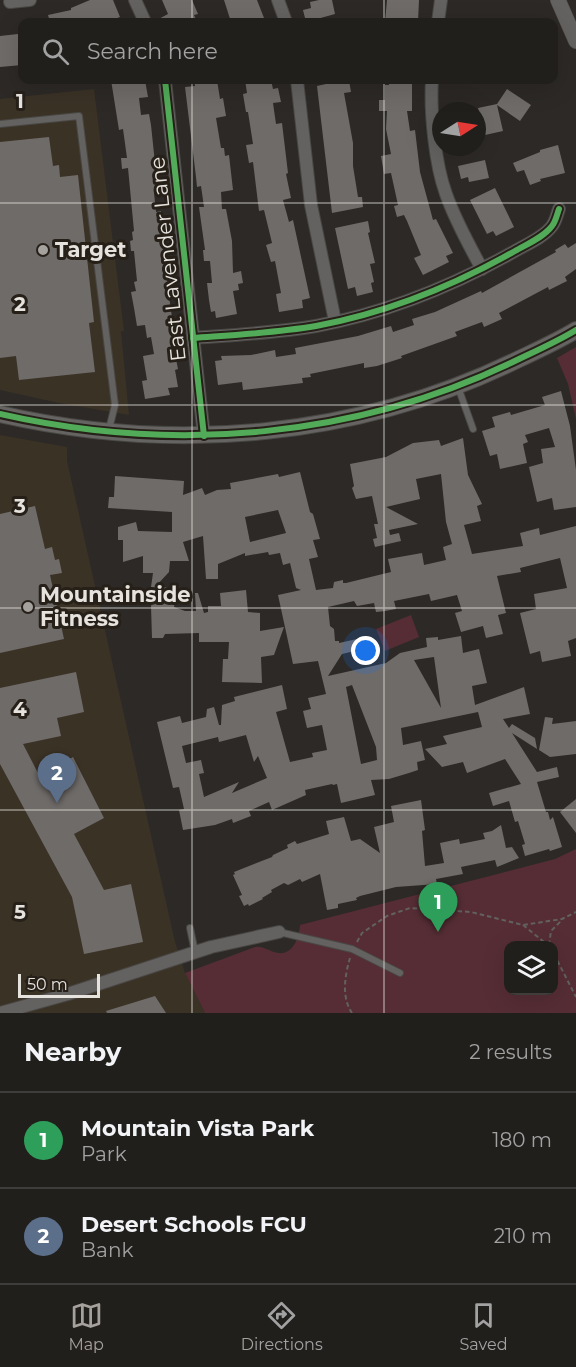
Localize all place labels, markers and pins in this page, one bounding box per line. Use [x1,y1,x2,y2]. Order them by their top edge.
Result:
place label: Target [55,237,126,262]
marker: Target [36,243,50,257]
place label: Mountainside Fitness [40,582,191,631]
marker: Mountainside Fitness [21,600,35,614]
pin: 2 [38,754,76,803]
pin: 1 [418,882,458,932]

